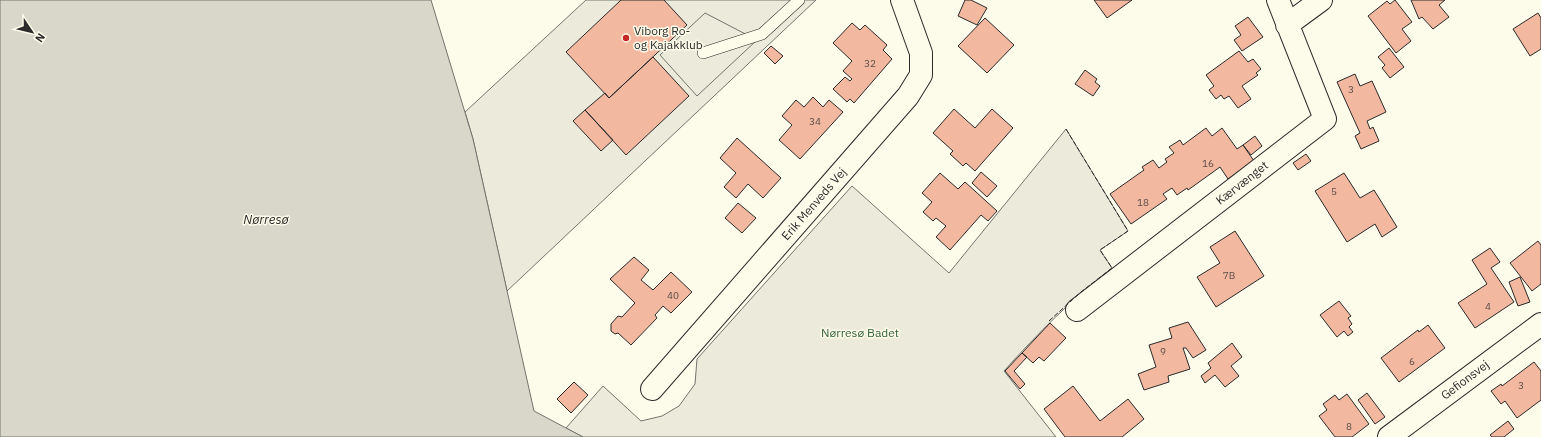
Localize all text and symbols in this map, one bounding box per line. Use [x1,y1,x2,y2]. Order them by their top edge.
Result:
north arrow [12,12,52,52]
place label: Viborg Ro- og Kajakklub [634,23,703,52]
text: N [32,30,48,45]
marker: Viborg Ro- og Kajakklub [621,33,631,43]
house number: 32 [864,57,876,70]
house number: 3 [1348,83,1354,96]
house number: 34 [809,115,821,128]
house number: 16 [1202,157,1214,170]
street label: Kærvænget [1212,157,1271,208]
street label: Erik Menveds Vej [778,164,849,243]
house number: 5 [1331,185,1337,198]
house number: 18 [1137,196,1149,209]
water label: Nørresø [243,211,290,228]
house number: 7B [1223,269,1235,282]
house number: 40 [667,289,679,302]
house number: 4 [1485,300,1491,313]
park label: Nørresø Badet [821,325,899,340]
house number: 9 [1160,345,1166,358]
house number: 6 [1409,355,1415,368]
street label: Gefionsvej [1438,357,1492,403]
house number: 3 [1518,379,1524,392]
house number: 8 [1346,420,1352,433]

